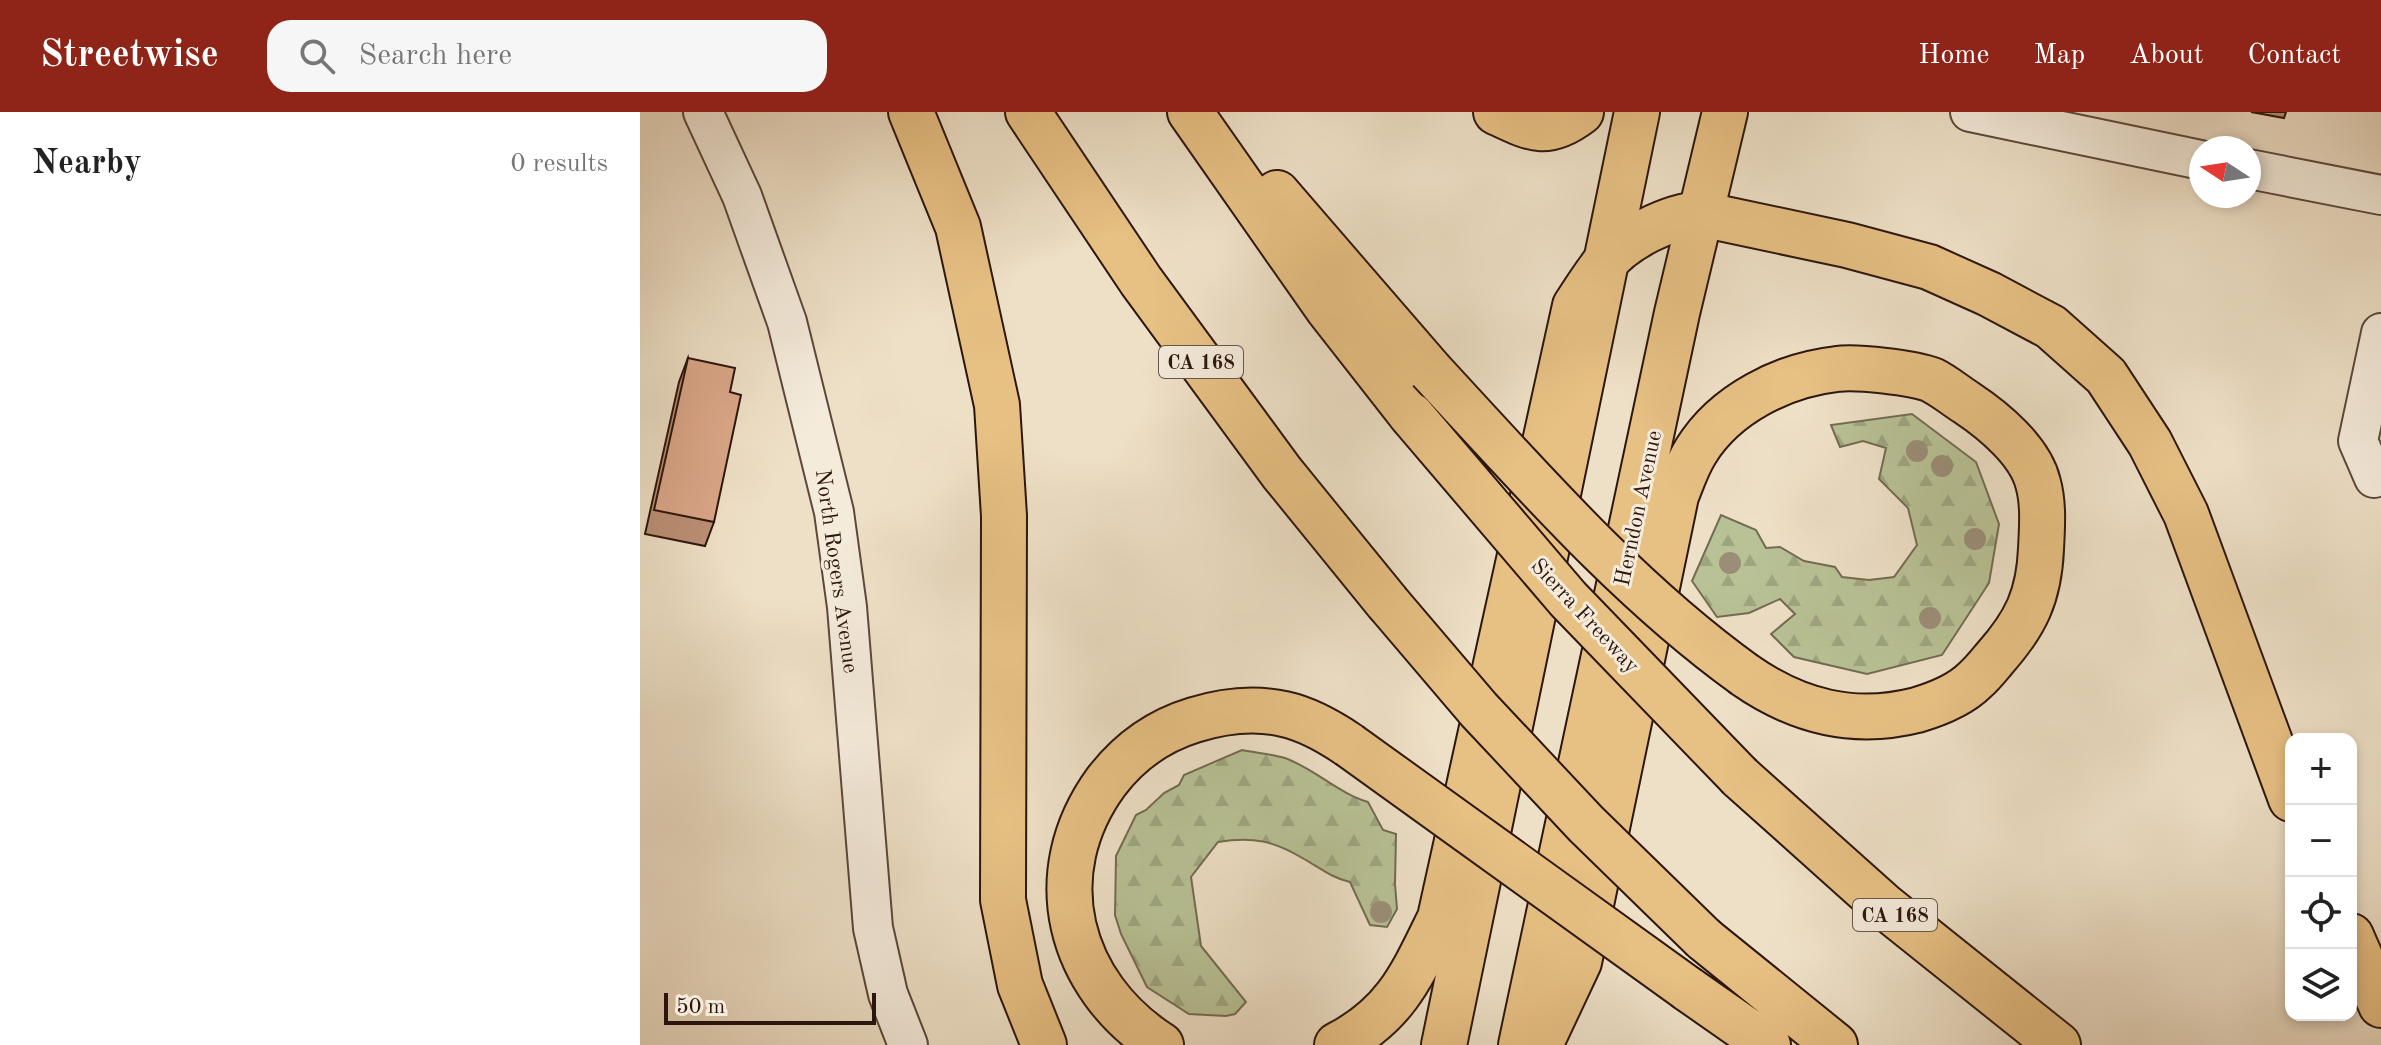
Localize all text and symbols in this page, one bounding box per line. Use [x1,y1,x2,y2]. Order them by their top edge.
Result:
search box [267,20,827,92]
icon: search [295,34,339,78]
text: Streetwise [40,37,219,75]
text: Search here [359,41,512,71]
text: Home [1918,42,1989,70]
text: Map [2033,42,2085,70]
text: About [2129,42,2204,70]
text: Contact [2248,42,2341,70]
north arrow [2189,136,2261,208]
text: Nearby [32,147,142,181]
text: 0 results [510,151,608,177]
road number: CA 168 [1159,346,1243,378]
street label: Herndon Avenue [1612,429,1666,588]
street label: North Rogers Avenue [811,468,861,675]
street label: Sierra Freeway [1526,555,1643,678]
map controls [2285,733,2357,1021]
button: + [2285,733,2357,805]
button: − [2285,805,2357,877]
button: locate [2285,877,2357,949]
road number: CA 168 [1853,899,1937,931]
button: layers [2285,949,2357,1021]
scale bar [664,989,876,1025]
text: 50 m [676,996,725,1018]

